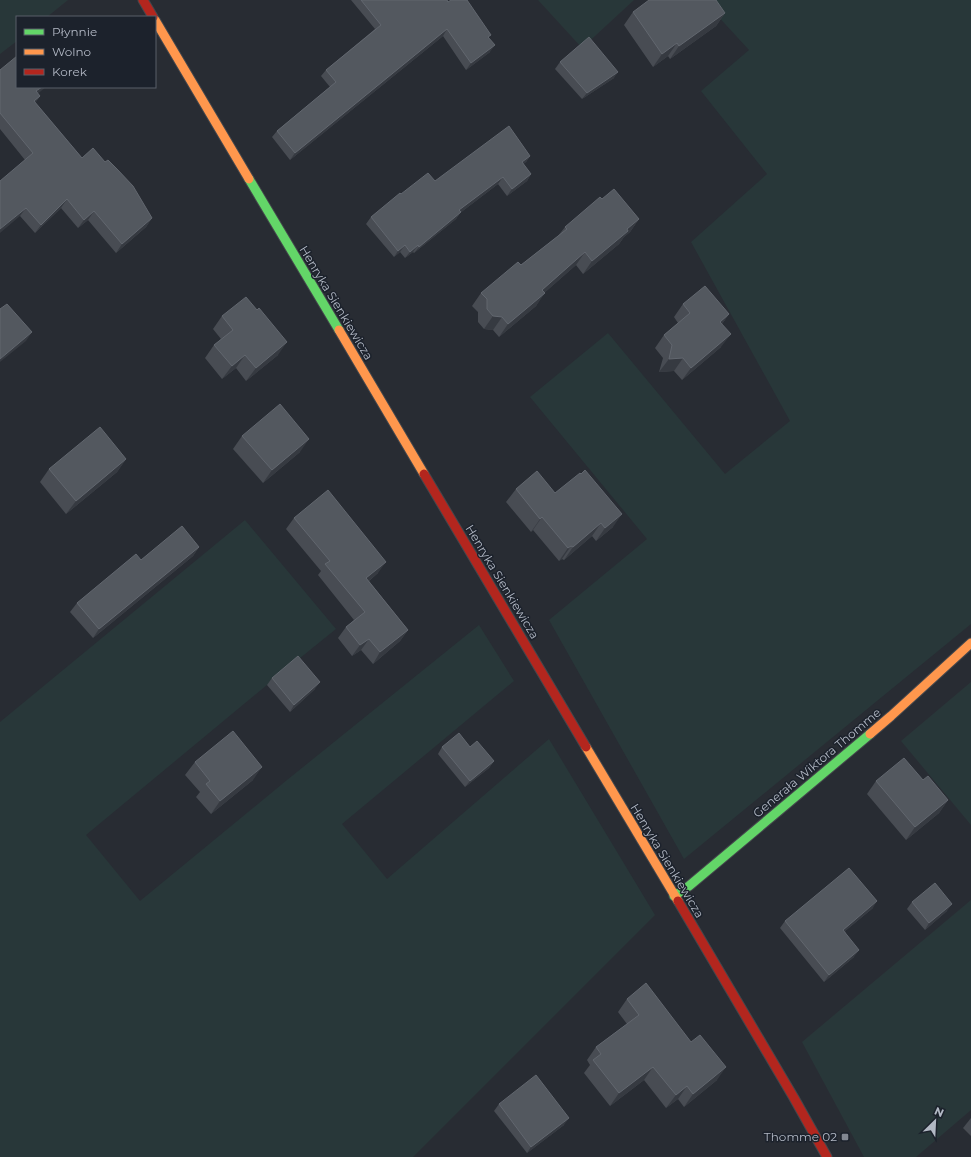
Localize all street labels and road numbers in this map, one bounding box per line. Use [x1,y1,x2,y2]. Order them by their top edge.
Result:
street label: Henryka Sienkiewicza [296,243,377,363]
street label: Henryka Sienkiewicza [462,522,543,642]
street label: Generała Wiktora Thomme [750,705,884,821]
street label: Henryka Sienkiewicza [627,801,708,921]

